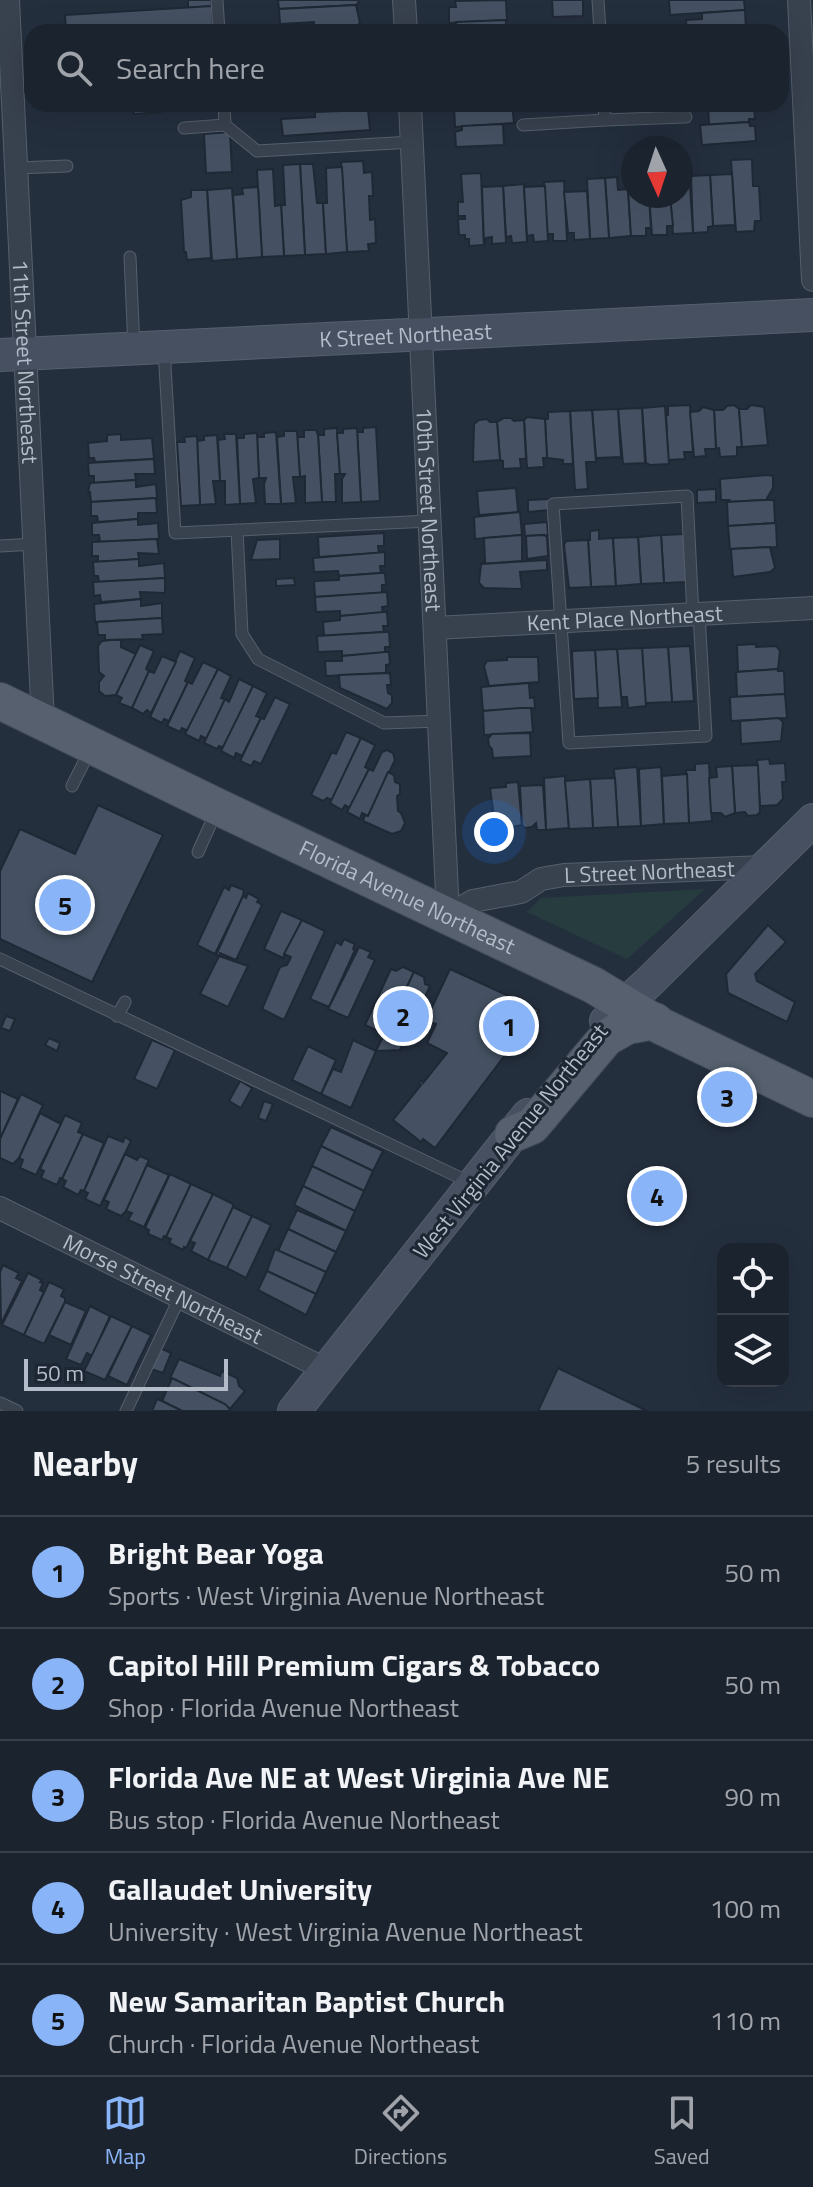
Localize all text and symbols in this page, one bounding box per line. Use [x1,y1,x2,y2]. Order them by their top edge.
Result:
search box [24,24,789,112]
text: Search here [116,45,265,91]
icon: search [52,46,96,90]
north arrow [621,136,693,208]
street label: 11th Street Northeast [4,259,47,465]
street label: K Street Northeast [318,314,493,356]
street label: 10th Street Northeast [407,407,451,613]
street label: Kent Place Northeast [526,596,724,640]
your location [474,812,514,852]
street label: Florida Avenue Northeast [294,831,521,963]
street label: L Street Northeast [563,851,736,892]
pin: 5 [39,875,91,935]
pin: 2 [377,986,429,1046]
pin: 1 [483,996,535,1056]
street label: West Virginia Avenue Northeast [404,1016,616,1266]
pin: 3 [701,1067,753,1127]
pin: 4 [631,1166,683,1226]
street label: Morse Street Northeast [57,1225,269,1353]
map controls [717,1243,789,1387]
button: locate [717,1243,789,1315]
button: layers [717,1315,789,1387]
scale bar [24,1355,228,1391]
text: 50 m [36,1356,84,1390]
text: Nearby [32,1437,138,1489]
text: 5 results [686,1444,781,1483]
text: Bright Bear Yoga [108,1530,324,1576]
text: 1 [51,1553,65,1592]
text: 50 m [724,1553,781,1592]
text: Sports · West Virginia Avenue Northeast [108,1576,544,1615]
text: Capitol Hill Premium Cigars & Tobacco [108,1642,600,1688]
text: 2 [51,1665,65,1704]
text: 50 m [724,1665,781,1704]
text: Shop · Florida Avenue Northeast [108,1688,459,1727]
text: Florida Ave NE at West Virginia Ave NE [108,1754,609,1800]
text: 3 [51,1777,65,1816]
text: 90 m [724,1777,781,1816]
text: Bus stop · Florida Avenue Northeast [108,1800,500,1839]
text: Gallaudet University [108,1866,372,1912]
text: 4 [51,1889,65,1928]
text: 100 m [710,1889,781,1928]
text: University · West Virginia Avenue Northeast [108,1912,583,1951]
text: New Samaritan Baptist Church [108,1978,505,2024]
text: 5 [51,2001,65,2040]
text: 110 m [710,2001,781,2040]
text: Church · Florida Avenue Northeast [108,2024,479,2063]
tab: Map [103,2091,147,2173]
tab: Directions [354,2091,447,2173]
tab: Saved [654,2091,710,2173]

